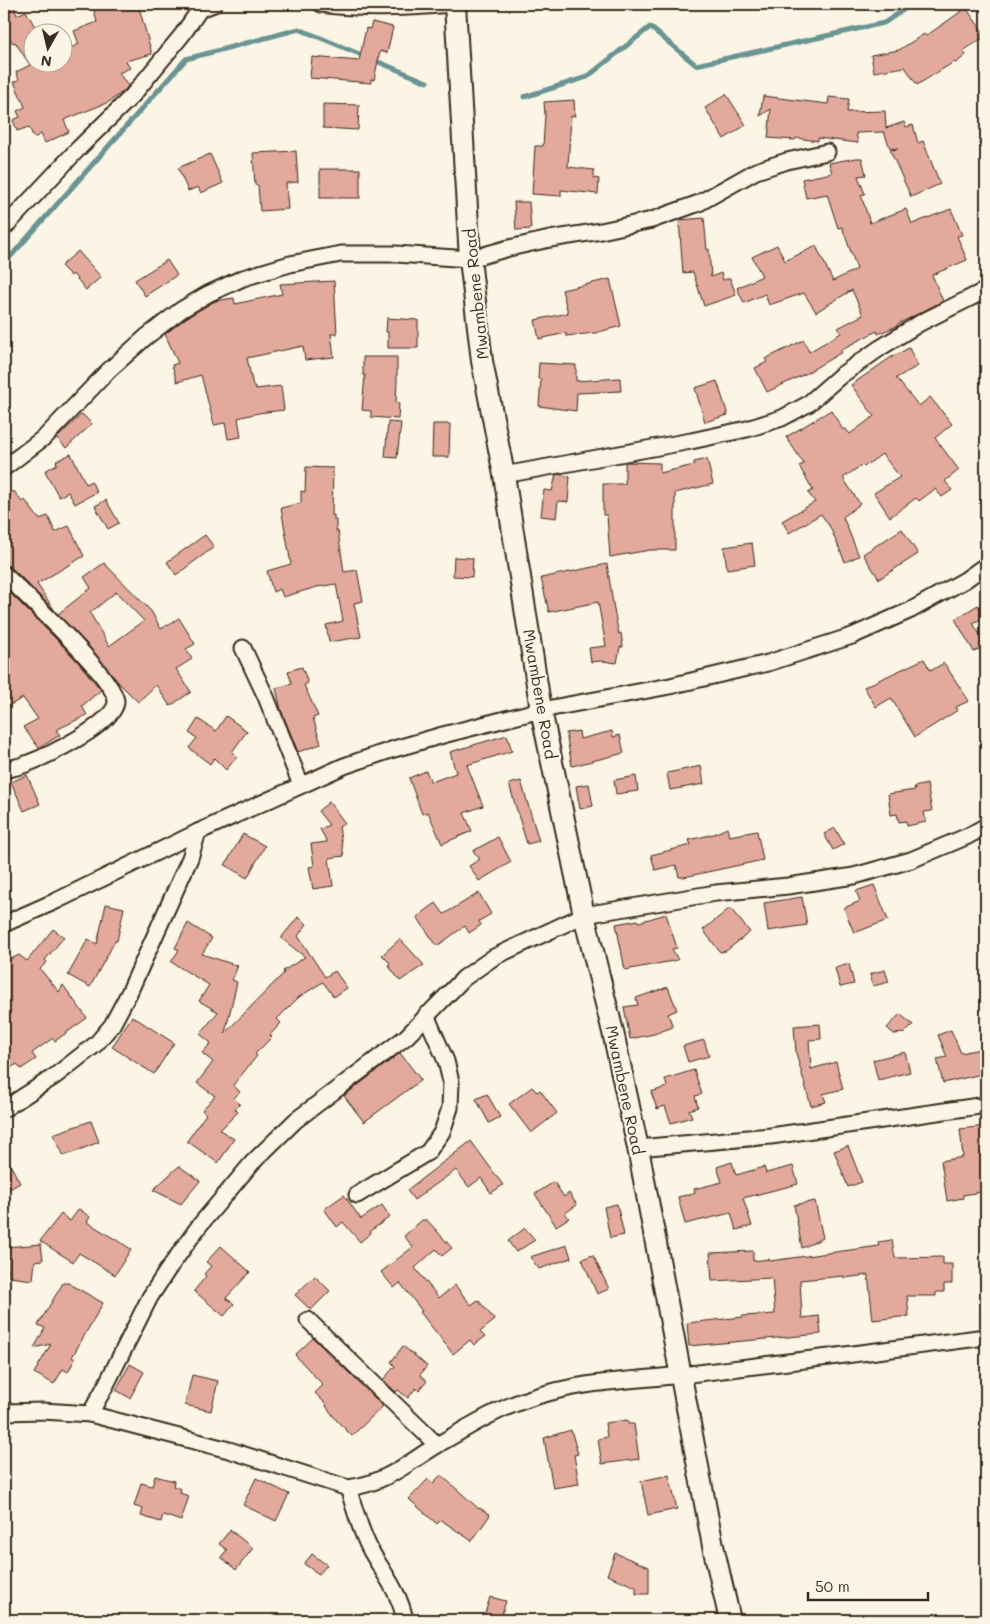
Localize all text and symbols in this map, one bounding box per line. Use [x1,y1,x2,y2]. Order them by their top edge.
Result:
north arrow [22,22,72,72]
text: N [40,51,53,72]
street label: Mwambene Road [458,227,493,361]
street label: Mwambene Road [519,627,562,761]
street label: Mwambene Road [602,1023,649,1157]
scale bar [808,1569,928,1601]
text: 50 m [815,1576,850,1596]

